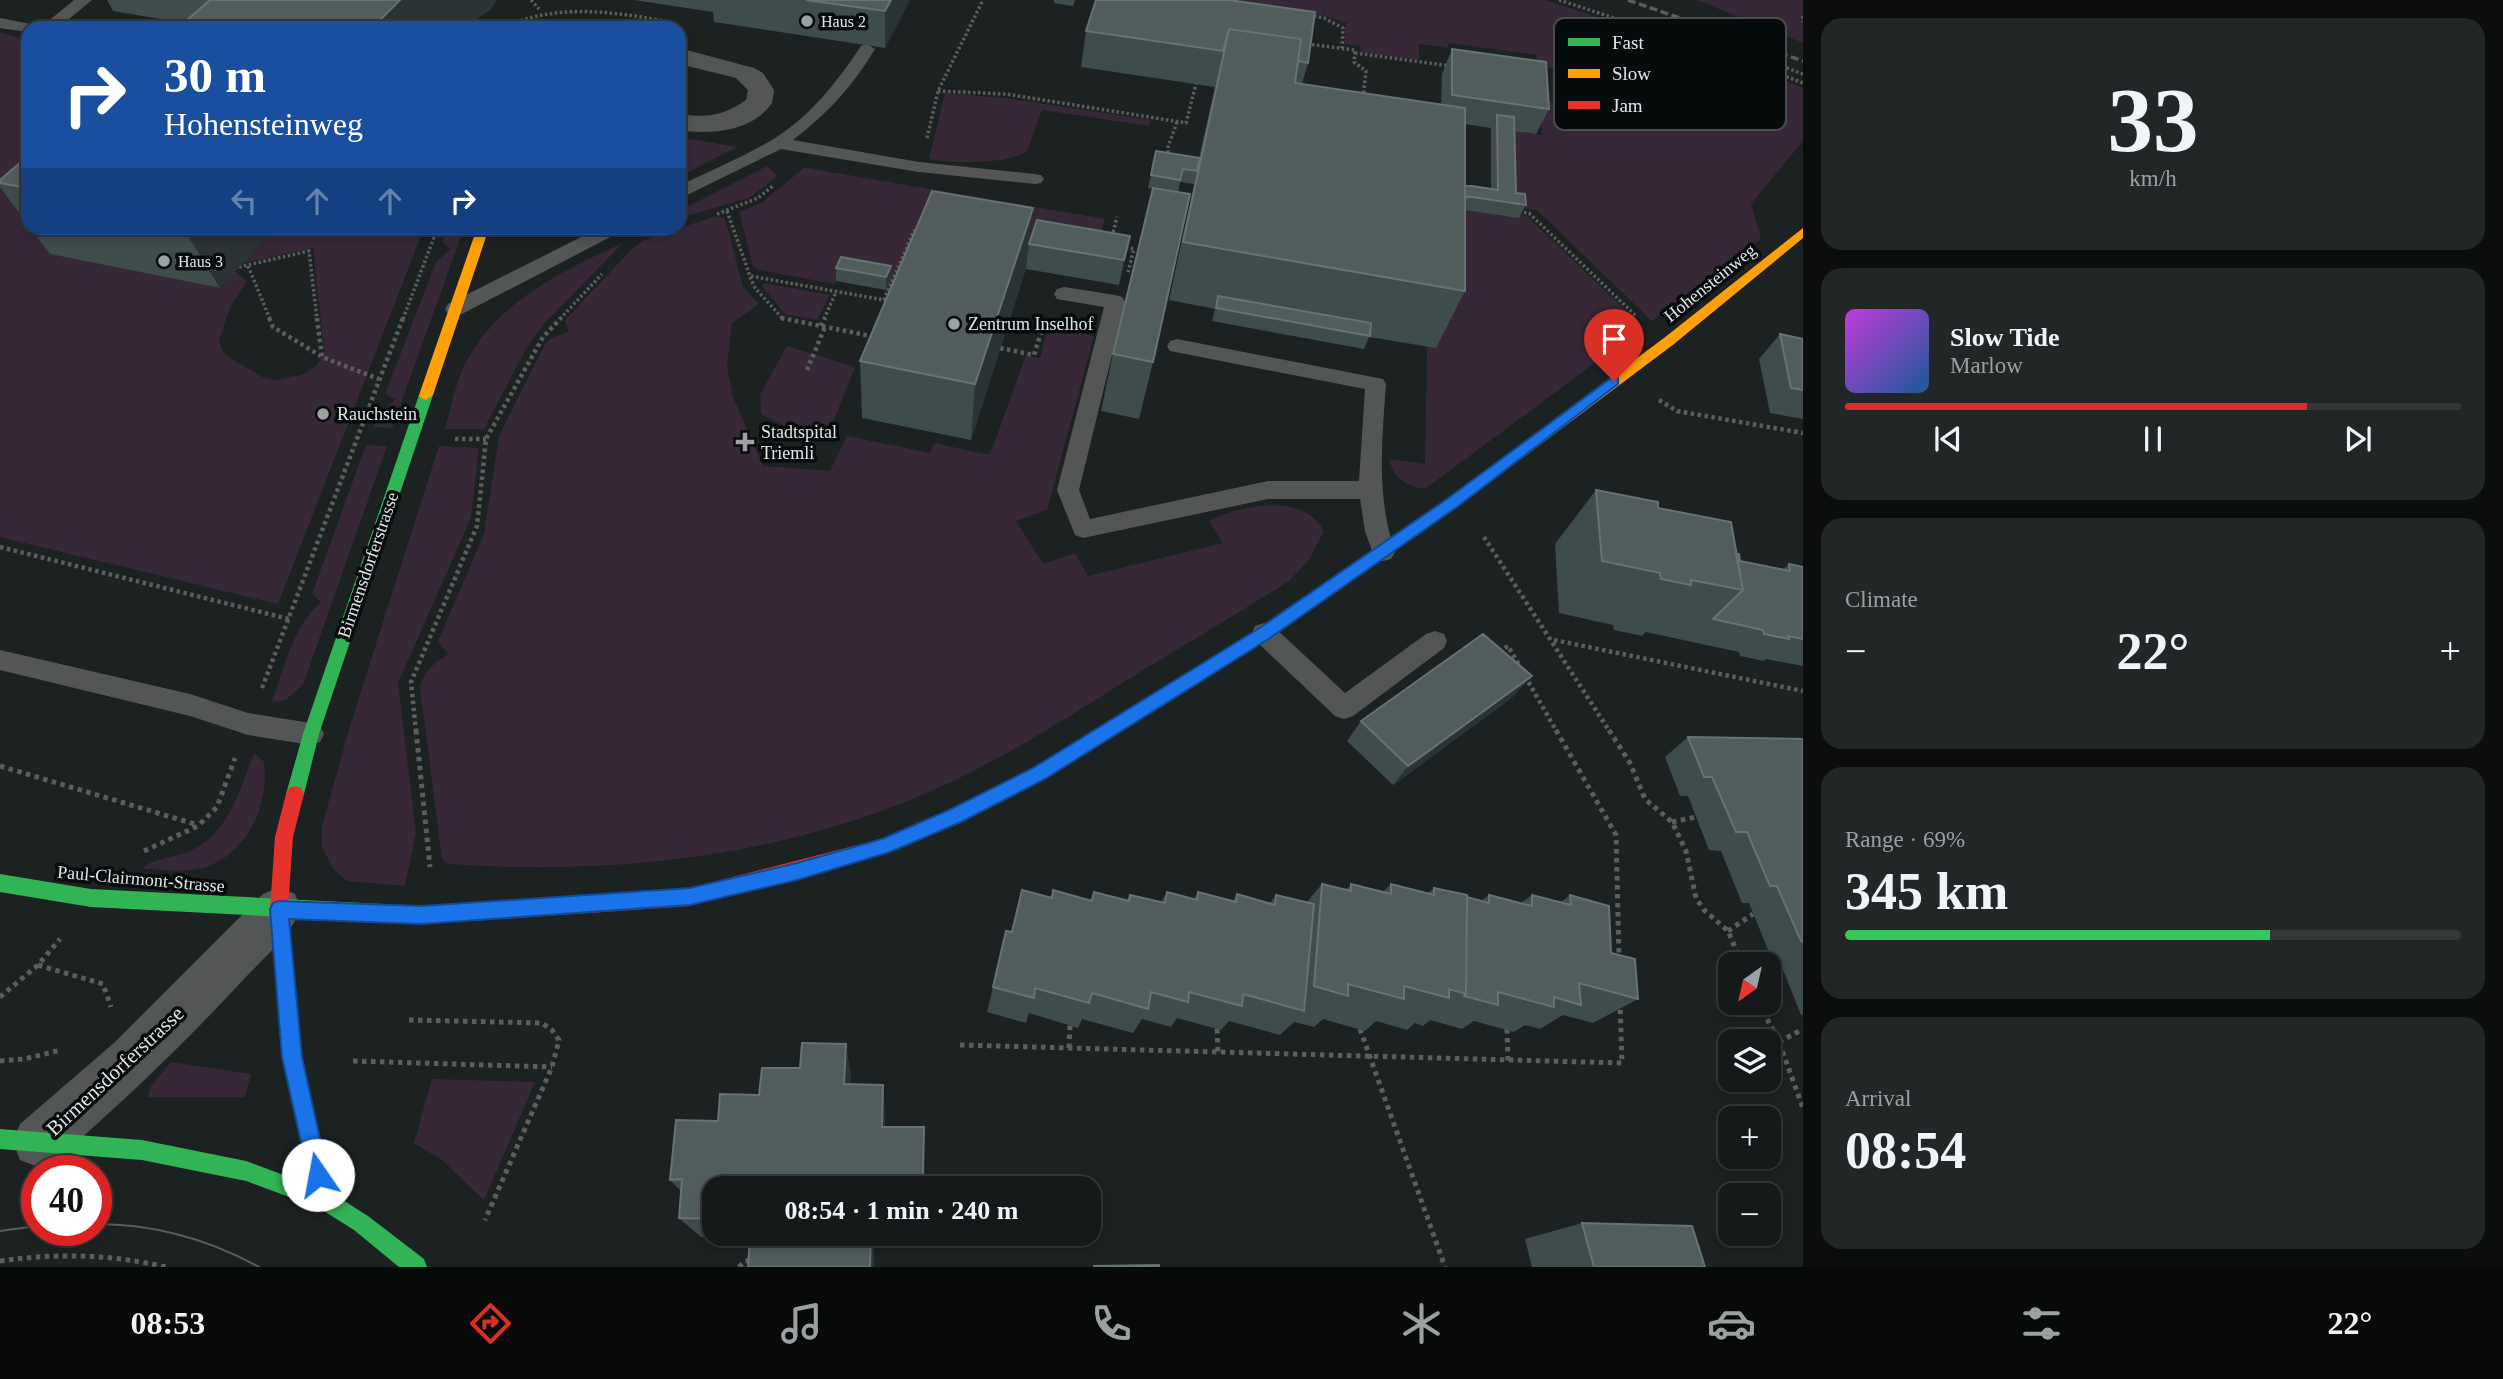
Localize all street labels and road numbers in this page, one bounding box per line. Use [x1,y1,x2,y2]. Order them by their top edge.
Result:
street label: Hohensteinweg [1660,240,1760,326]
street label: Birmensdorferstrasse [334,489,402,641]
street label: Paul-Clairmont-Strasse [56,862,226,896]
street label: Birmensdorferstrasse [42,1001,188,1141]

